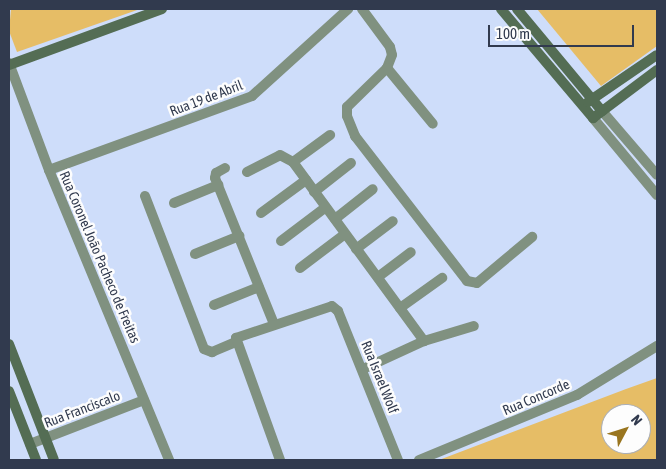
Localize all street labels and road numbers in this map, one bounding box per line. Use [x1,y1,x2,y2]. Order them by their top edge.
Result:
street label: Rua 19 de Abril [167,76,245,120]
street label: Rua Coronel João Pacheco de Freitas [56,169,144,345]
street label: Rua Israel Wolf [358,338,402,416]
street label: Rua Concorde [500,375,572,419]
street label: Rua Franciscalo [42,387,122,431]

